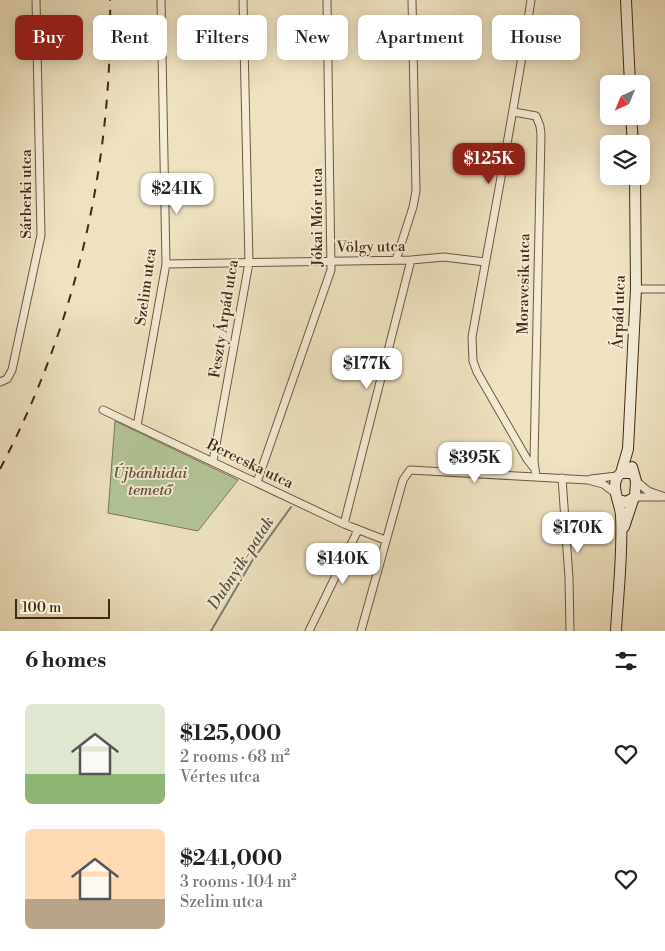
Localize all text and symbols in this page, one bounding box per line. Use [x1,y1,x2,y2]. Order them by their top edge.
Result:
chip: Buy [15,15,83,60]
chip: Rent [93,15,167,60]
chip: Filters [177,15,267,60]
chip: New [277,15,348,60]
chip: Apartment [358,15,482,60]
chip: House [492,15,580,60]
north arrow [600,75,650,125]
map controls [600,75,650,185]
button: layers [600,135,650,185]
pin: $125K [454,142,524,185]
street label: Sárberki utca [17,149,36,239]
text: $125K [464,149,514,169]
street label: Jókai Mór utca [308,167,327,267]
pin: $241K [142,172,212,215]
text: $241K [152,179,202,199]
street label: Moravcsik utca [514,233,534,335]
street label: Völgy utca [335,237,406,257]
street label: Szelim utca [131,247,161,327]
street label: Feszty Árpád utca [204,258,243,380]
street label: Árpád utca [607,274,630,350]
pin: $177K [332,348,402,390]
text: $177K [343,354,391,374]
street label: Berecska utca [203,434,297,493]
pin: $395K [440,442,510,484]
text: $395K [449,448,501,468]
park label: Újbánhidai temető [113,463,187,500]
pin: $170K [543,512,613,554]
water label: Dubnyik-patak [203,513,278,614]
text: $170K [553,518,603,538]
pin: $140K [308,542,378,585]
text: $140K [317,549,369,569]
scale bar [15,596,110,619]
text: 100 m [22,599,61,617]
icon: filters [612,647,640,675]
text: 6 homes [25,648,106,674]
text: $125,000 [180,721,281,747]
icon: home [65,724,125,784]
icon: heart [612,740,640,768]
text: 2 rooms · 68 m² [180,747,290,767]
text: Vértes utca [180,767,260,787]
text: $241,000 [180,846,282,872]
icon: home [65,849,125,909]
icon: heart [612,865,640,893]
text: 3 rooms · 104 m² [180,872,297,892]
text: Szelim utca [180,892,263,912]

